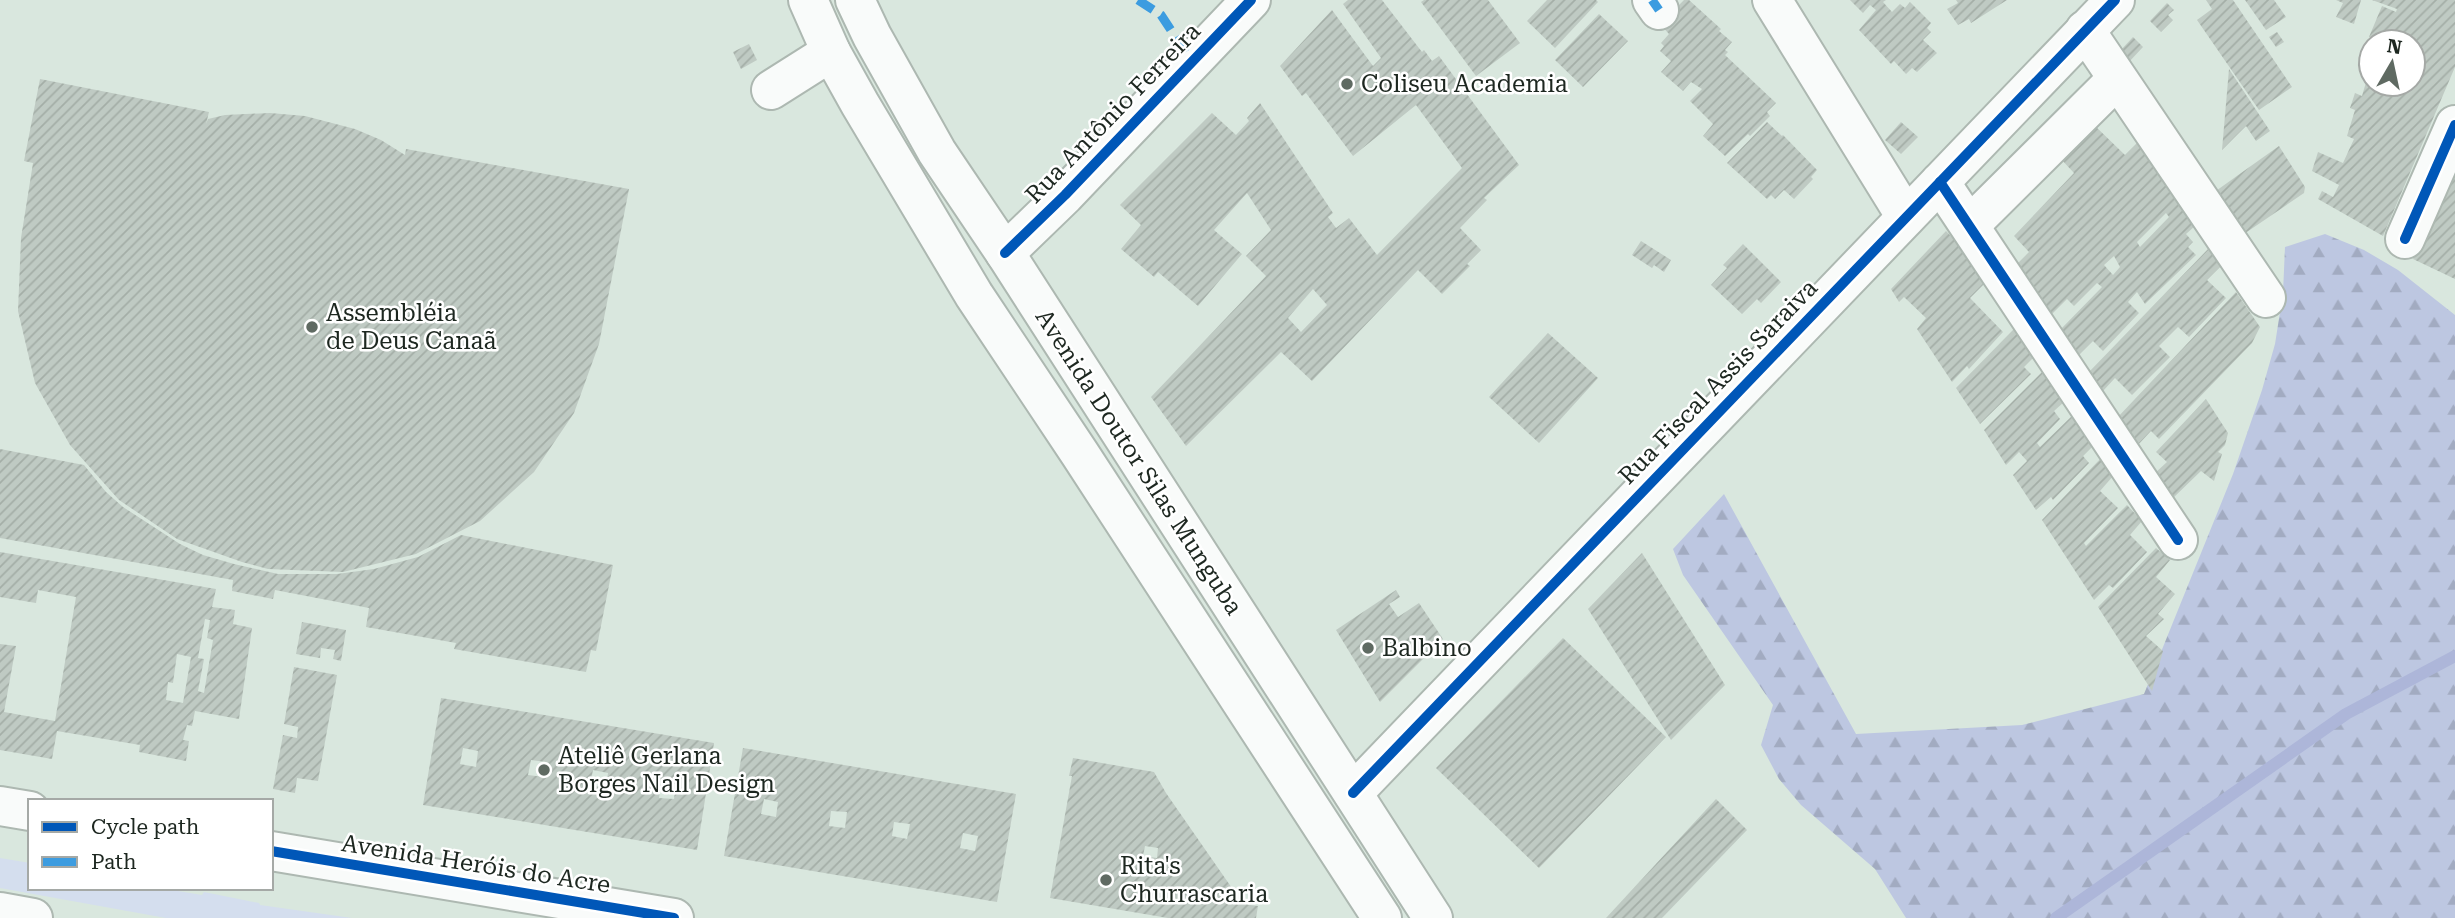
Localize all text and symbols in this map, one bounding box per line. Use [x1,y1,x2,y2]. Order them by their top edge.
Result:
street label: Rua Antônio Ferreira [1020,17,1206,209]
north arrow [2357,28,2427,98]
text: N [2386,34,2404,59]
place label: Coliseu Academia [1361,70,1568,98]
marker: Coliseu Academia [1339,76,1355,92]
street label: Rua Fiscal Assis Saraiva [1613,274,1823,490]
place label: Assembléia de Deus Canaã [326,299,496,355]
street label: Avenida Doutor Silas Munguba [1030,304,1248,620]
marker: Assembléia de Deus Canaã [304,319,320,335]
place label: Balbino [1382,634,1472,662]
marker: Balbino [1360,640,1376,656]
place label: Ateliê Gerlana Borges Nail Design [558,742,775,798]
marker: Ateliê Gerlana Borges Nail Design [536,762,552,778]
legend [28,799,273,890]
text: Cycle path [91,815,200,839]
street label: Avenida Heróis do Acre [339,829,613,899]
text: Path [91,850,137,874]
place label: Rita's Churrascaria [1120,852,1268,908]
marker: Rita's Churrascaria [1098,872,1114,888]

